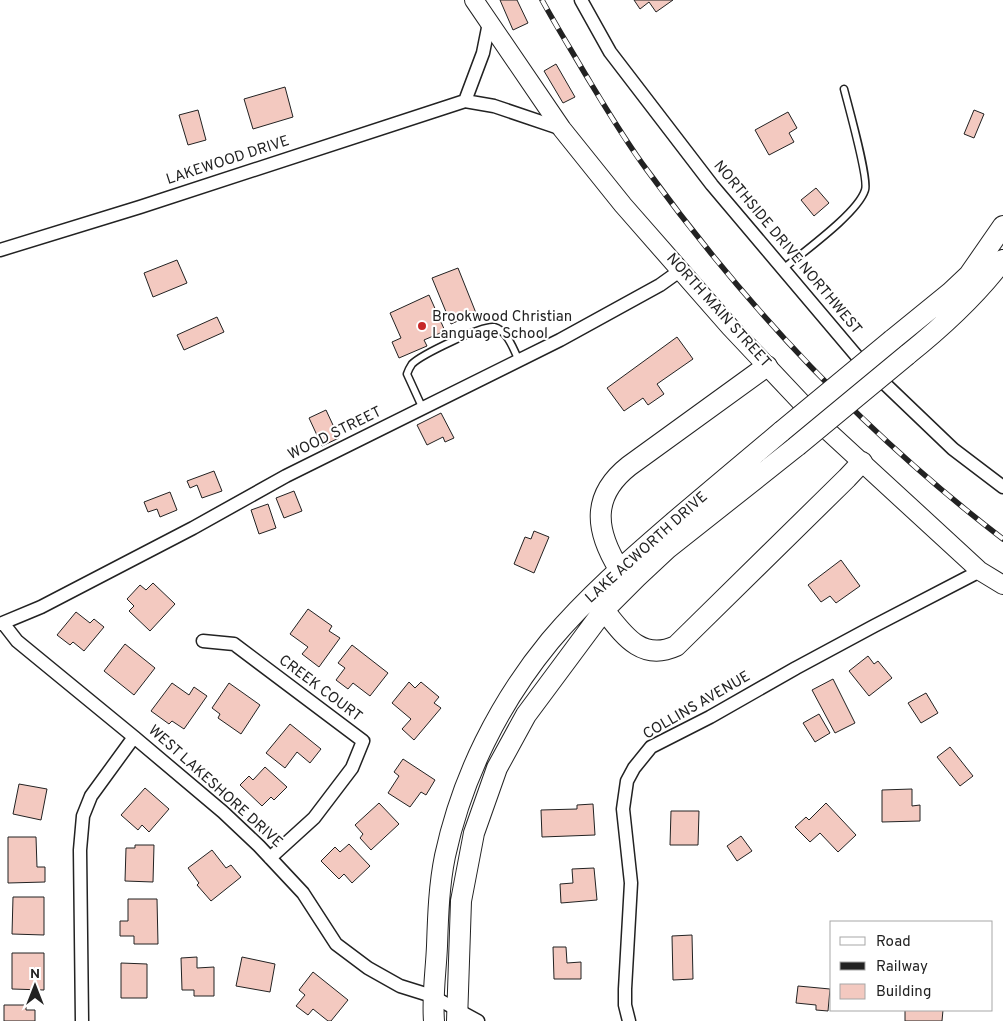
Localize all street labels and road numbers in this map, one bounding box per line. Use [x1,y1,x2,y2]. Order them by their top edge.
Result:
street label: LAKEWOOD DRIVE [164,132,292,190]
street label: NORTHSIDE DRIVE NORTHWEST [709,157,865,339]
street label: NORTH MAIN STREET [661,250,775,372]
street label: WOOD STREET [285,403,385,465]
street label: LAKE ACWORTH DRIVE [582,488,712,608]
street label: CREEK COURT [274,651,366,727]
street label: COLLINS AVENUE [640,668,754,744]
street label: WEST LAKESHORE DRIVE [144,722,286,852]

